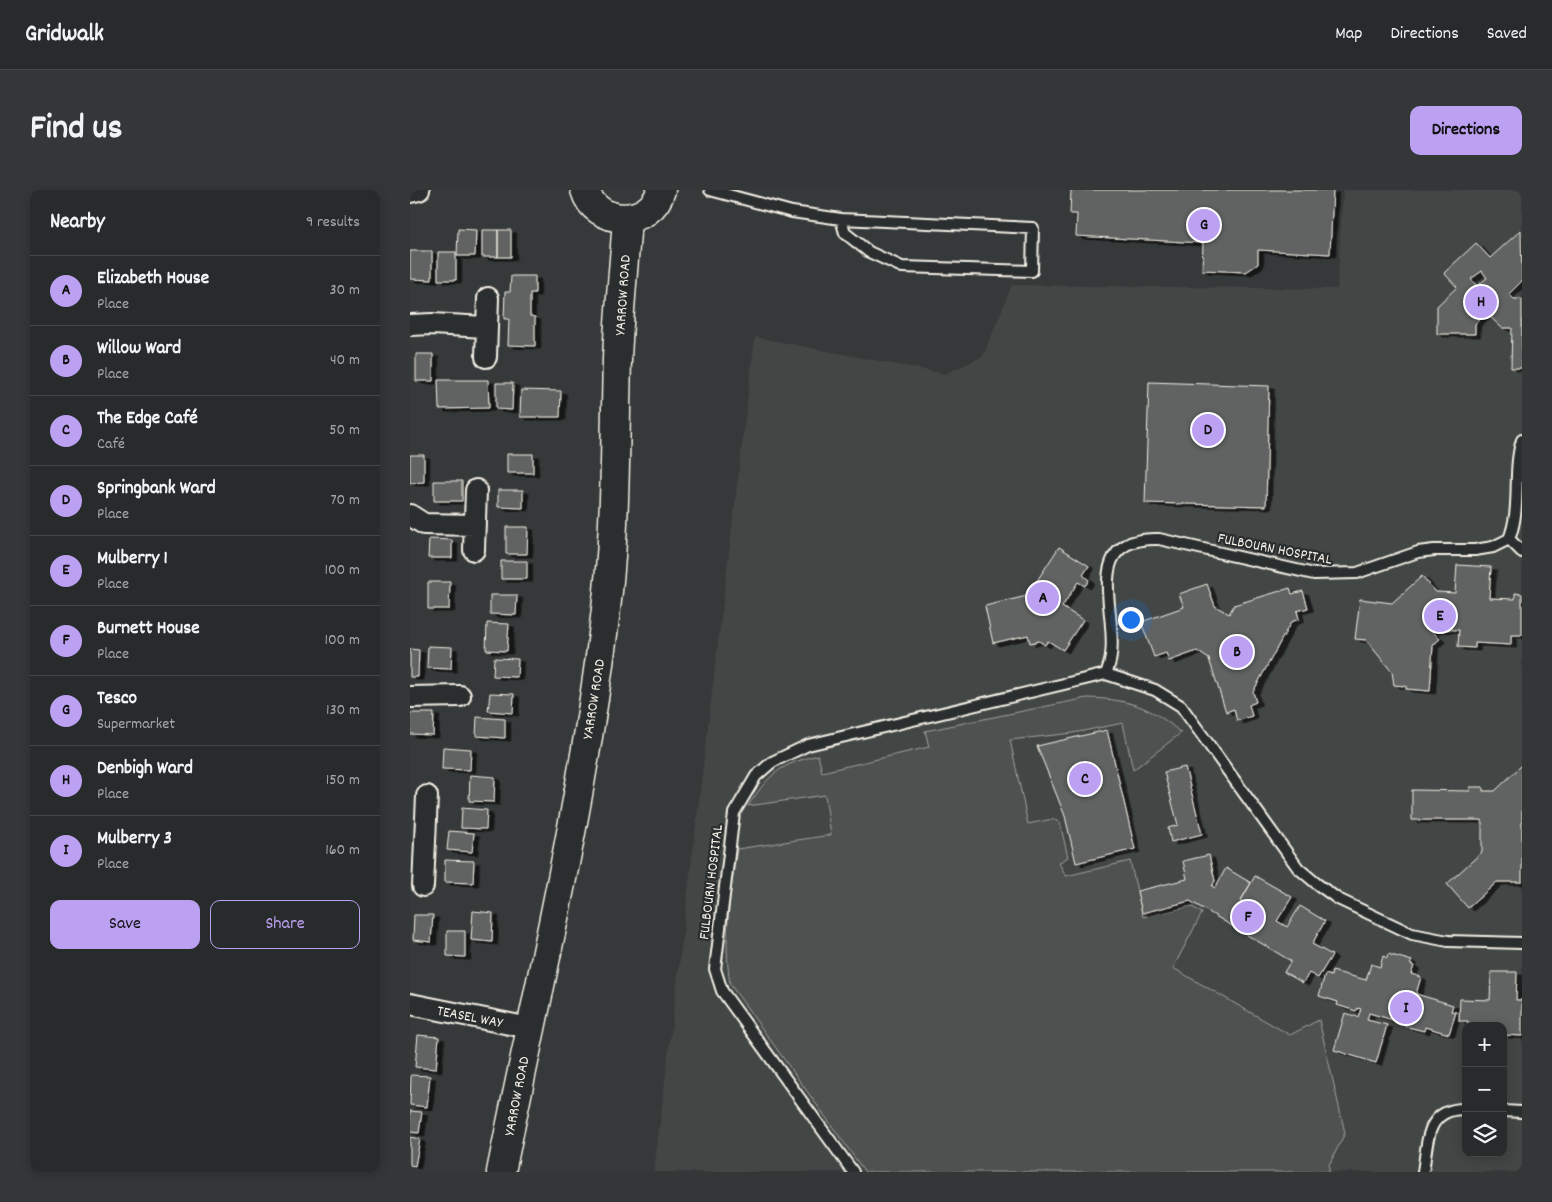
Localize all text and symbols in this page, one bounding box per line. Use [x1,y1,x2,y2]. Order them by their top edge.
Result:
text: Gridwalk [25,18,104,52]
text: Map [1335,22,1362,47]
text: Directions [1390,22,1459,47]
text: Saved [1487,22,1527,47]
text: Find us [30,105,122,155]
button: Directions [1410,106,1522,155]
pin: G [1188,206,1220,244]
text: Nearby [50,208,105,238]
text: 9 results [306,211,360,234]
street label: YARROW ROAD [610,254,638,336]
text: Elizabeth House [97,266,209,293]
text: A [62,279,70,302]
text: 30 m [330,279,360,302]
pin: H [1465,283,1497,321]
text: Place [97,293,129,316]
text: Willow Ward [97,336,181,363]
text: B [62,349,70,372]
text: 40 m [330,349,360,372]
text: Place [97,363,129,386]
text: The Edge Café [97,406,198,433]
pin: D [1192,411,1224,449]
text: C [62,419,70,442]
text: 50 m [329,419,360,442]
text: Café [97,433,125,456]
text: Springbank Ward [97,476,216,503]
text: D [62,489,70,512]
text: 70 m [330,489,360,512]
text: Place [97,503,129,526]
street label: FULBOURN HOSPITAL [1216,528,1334,572]
text: Mulberry 1 [97,546,168,573]
text: E [62,559,70,582]
text: 100 m [324,559,360,582]
text: Place [97,573,129,596]
pin: A [1027,579,1059,617]
pin: E [1424,597,1456,635]
your location [1118,607,1144,633]
text: Burnett House [97,616,200,643]
text: F [62,629,70,652]
text: 100 m [324,629,360,652]
pin: B [1221,633,1253,671]
text: Place [97,643,129,666]
street label: YARROW ROAD [578,657,612,741]
text: Tesco [97,686,137,713]
text: G [62,699,70,722]
text: 130 m [326,699,360,722]
text: Supermarket [97,713,175,736]
text: Denbigh Ward [97,756,193,783]
pin: C [1069,760,1101,798]
text: H [62,769,70,792]
text: 150 m [326,769,360,792]
text: Place [97,783,129,806]
street label: FULBOURN HOSPITAL [694,823,730,941]
text: Mulberry 3 [97,826,172,853]
text: I [64,839,68,862]
text: 160 m [325,839,360,862]
text: Place [97,853,129,876]
pin: F [1232,898,1264,936]
button: Save [50,900,200,949]
button: Share [210,900,360,949]
pin: I [1390,989,1422,1027]
street label: TEASEL WAY [435,1001,505,1035]
map controls [1462,1022,1507,1157]
button: + [1462,1022,1507,1067]
street label: YARROW ROAD [499,1054,537,1138]
button: − [1462,1067,1507,1112]
button: layers [1462,1112,1507,1157]

